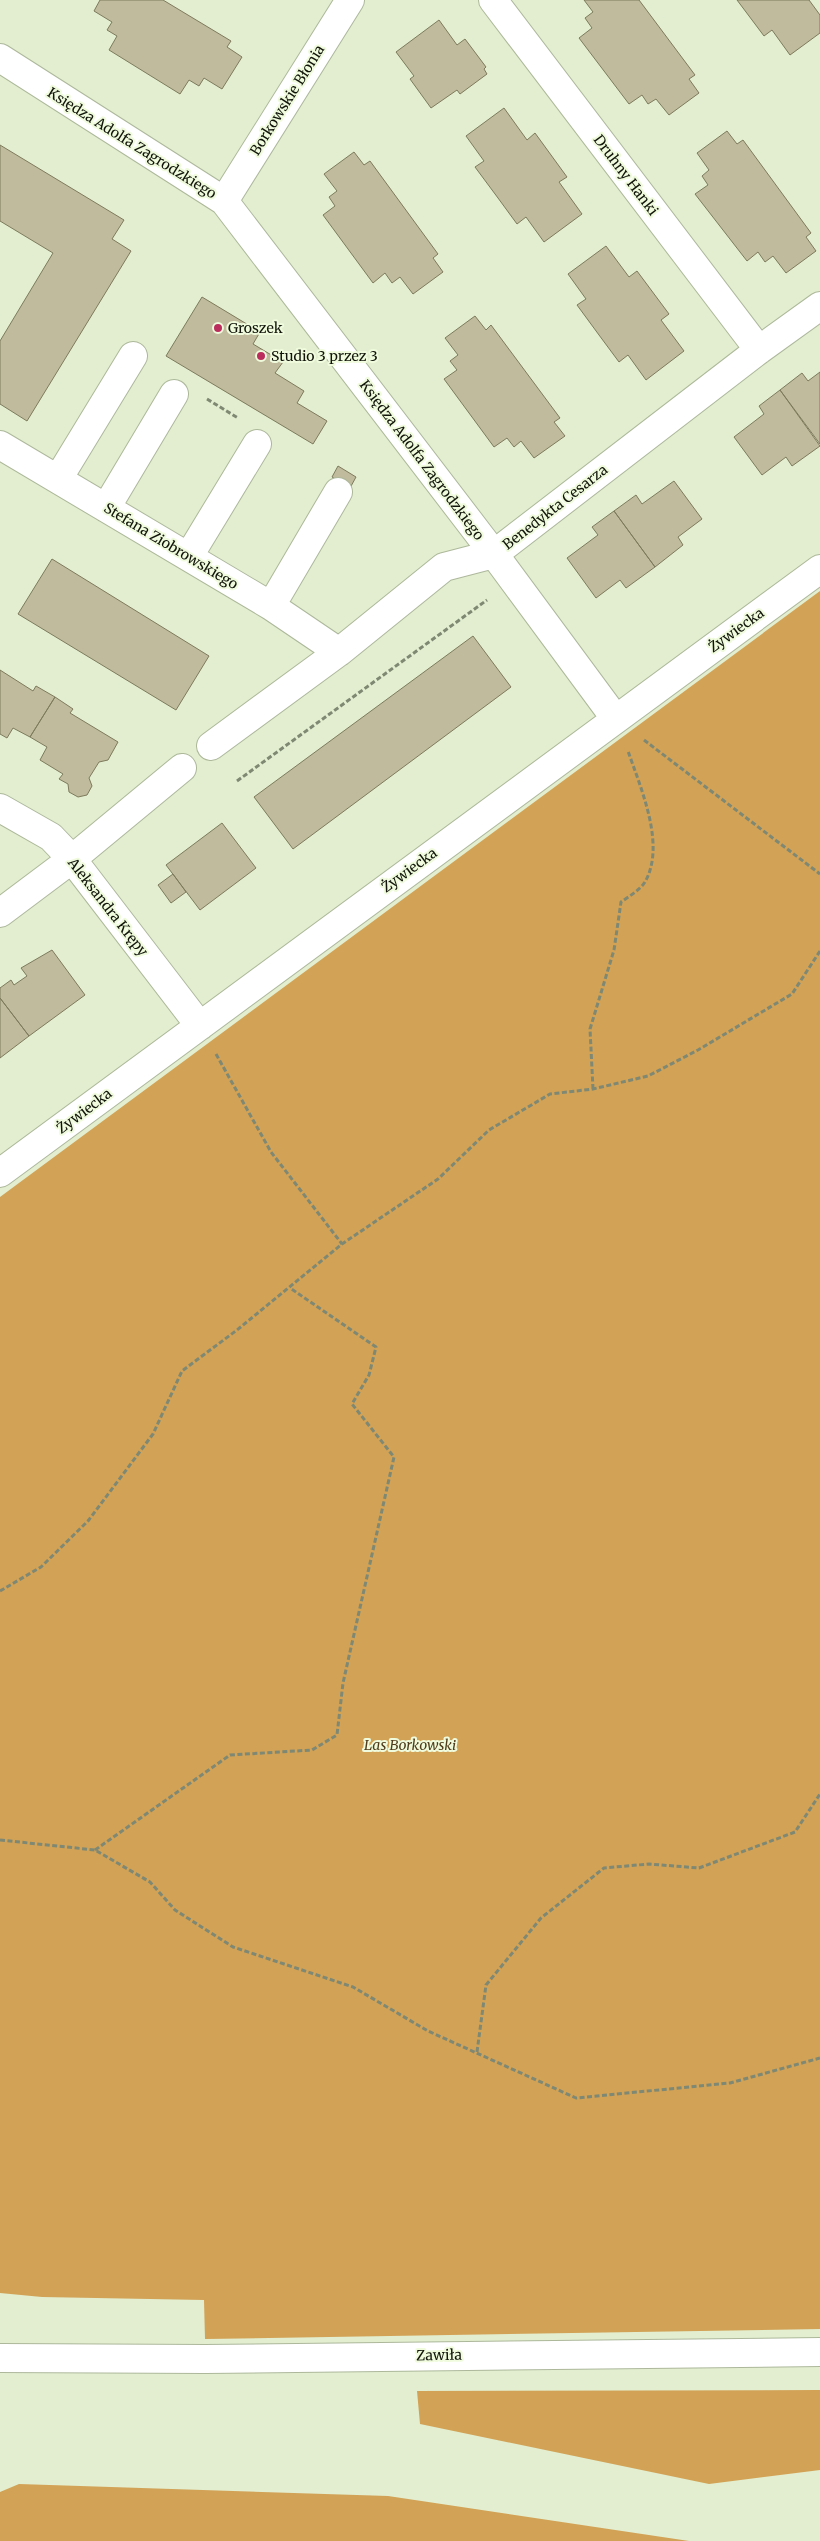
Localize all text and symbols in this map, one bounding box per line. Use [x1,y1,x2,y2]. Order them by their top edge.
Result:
street label: Borkowskie Błonia [246,41,328,159]
street label: Księdza Adolfa Zagrodzkiego [44,83,220,203]
street label: Druhny Hanki [590,131,663,219]
place label: Groszek [228,319,283,337]
marker: Groszek [212,322,224,334]
place label: Studio 3 przez 3 [271,347,378,365]
marker: Studio 3 przez 3 [255,350,267,362]
street label: Księdza Adolfa Zagrodzkiego [356,376,488,544]
street label: Benedykta Cesarza [499,460,611,554]
street label: Stefana Ziobrowskiego [101,499,241,593]
street label: Żywiecka [705,603,768,656]
street label: Żywiecka [378,843,441,896]
street label: Aleksandra Krępy [63,853,152,960]
street label: Żywiecka [53,1084,116,1138]
park label: Las Borkowski [364,1736,456,1754]
street label: Zawiła [416,2346,462,2364]

